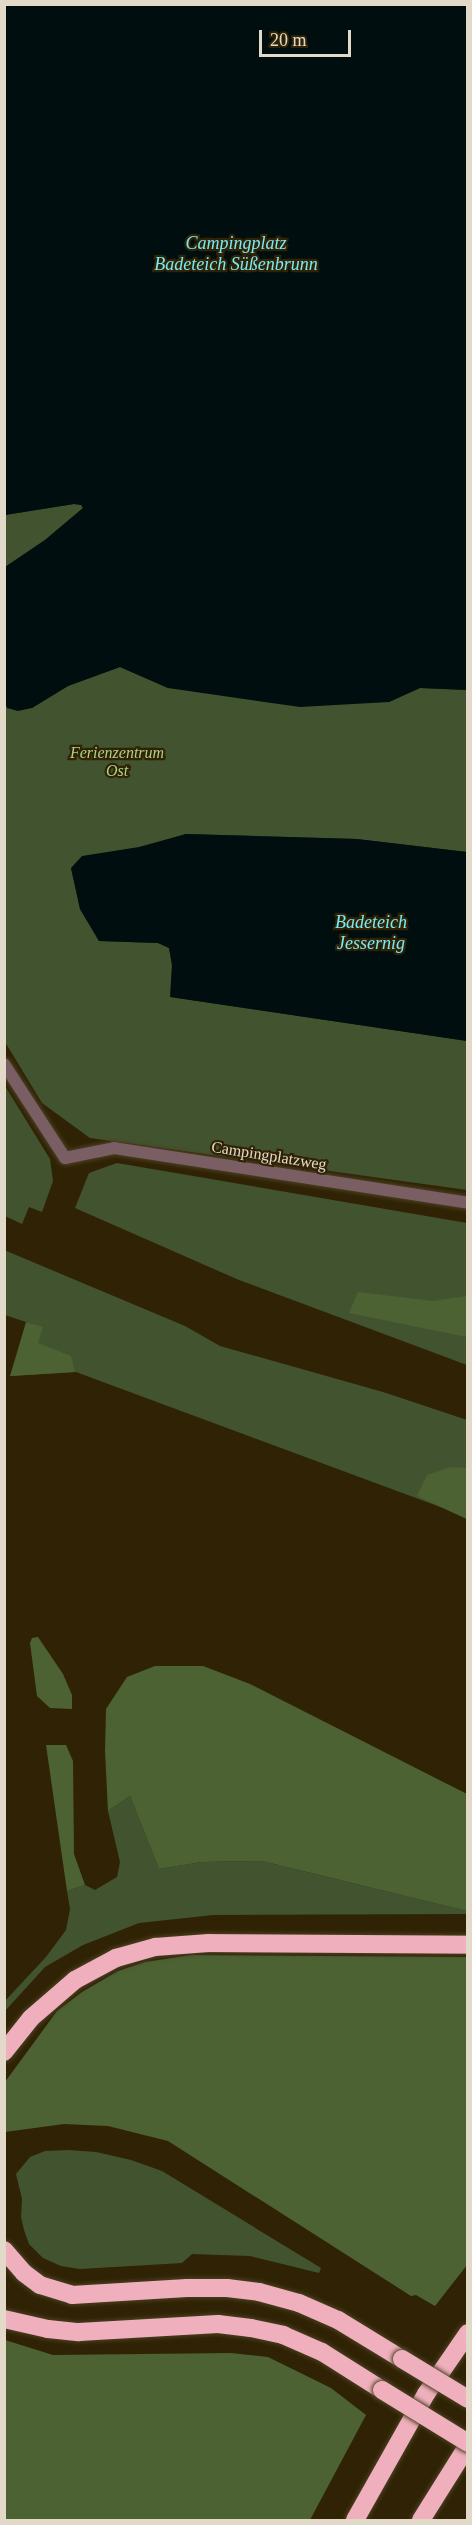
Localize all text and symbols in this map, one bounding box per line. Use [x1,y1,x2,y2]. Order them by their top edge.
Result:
scale bar [262,18,354,56]
text: 20 m [270,30,307,50]
water label: Campingplatz Badeteich Süßenbrunn [154,233,318,276]
park label: Ferienzentrum Ost [70,743,164,781]
water label: Badeteich Jessernig [335,912,407,954]
street label: Campingplatzweg [210,1137,328,1175]

